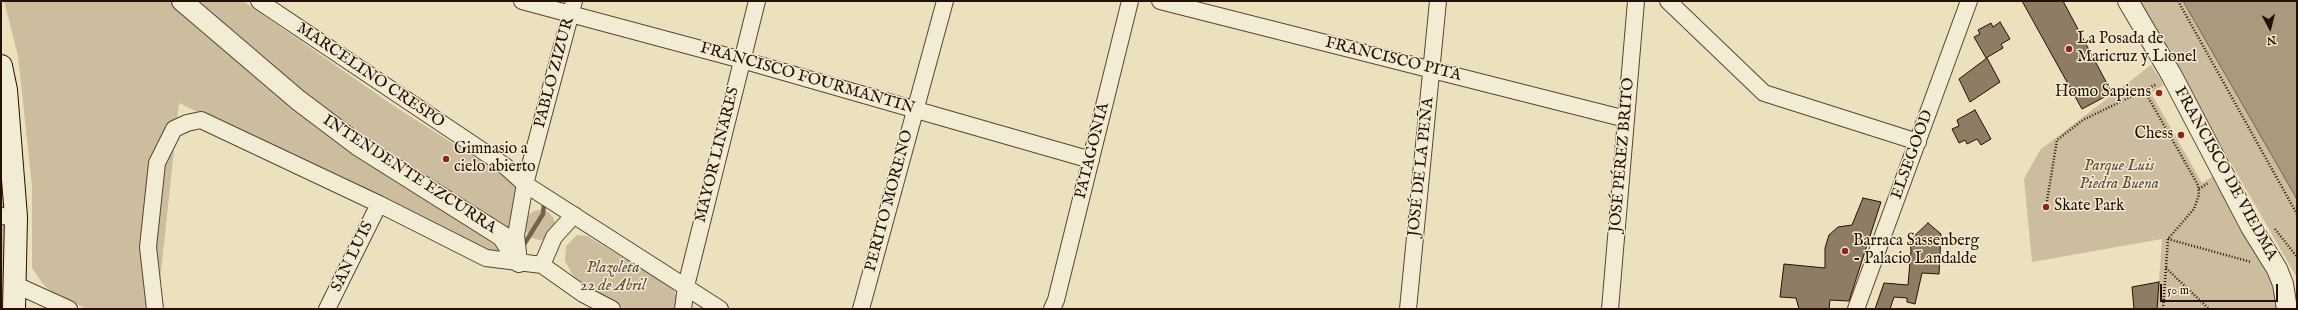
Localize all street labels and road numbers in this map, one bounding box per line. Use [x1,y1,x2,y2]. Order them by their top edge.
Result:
street label: PABLO ZIZUR [531,16,579,130]
street label: MARCELINO CRESPO [292,19,448,133]
street label: FRANCISCO PITA [1323,34,1463,86]
street label: FRANCISCO FOURMANTIN [697,39,917,119]
street label: JOSÉ PÉREZ BRITO [1607,77,1639,233]
street label: FRANCISCO DE VIEDMA [2169,84,2281,264]
street label: MAYOR LINARES [692,85,744,225]
street label: JOSÉ DE LA PEÑA [1405,96,1439,238]
street label: PATAGONIA [1072,101,1114,201]
street label: ELSEGOOD [1888,108,1938,202]
street label: INTENDENTE EZCURRA [318,112,500,238]
street label: PERITO MORENO [862,128,918,274]
street label: SAN LUIS [328,219,378,295]

